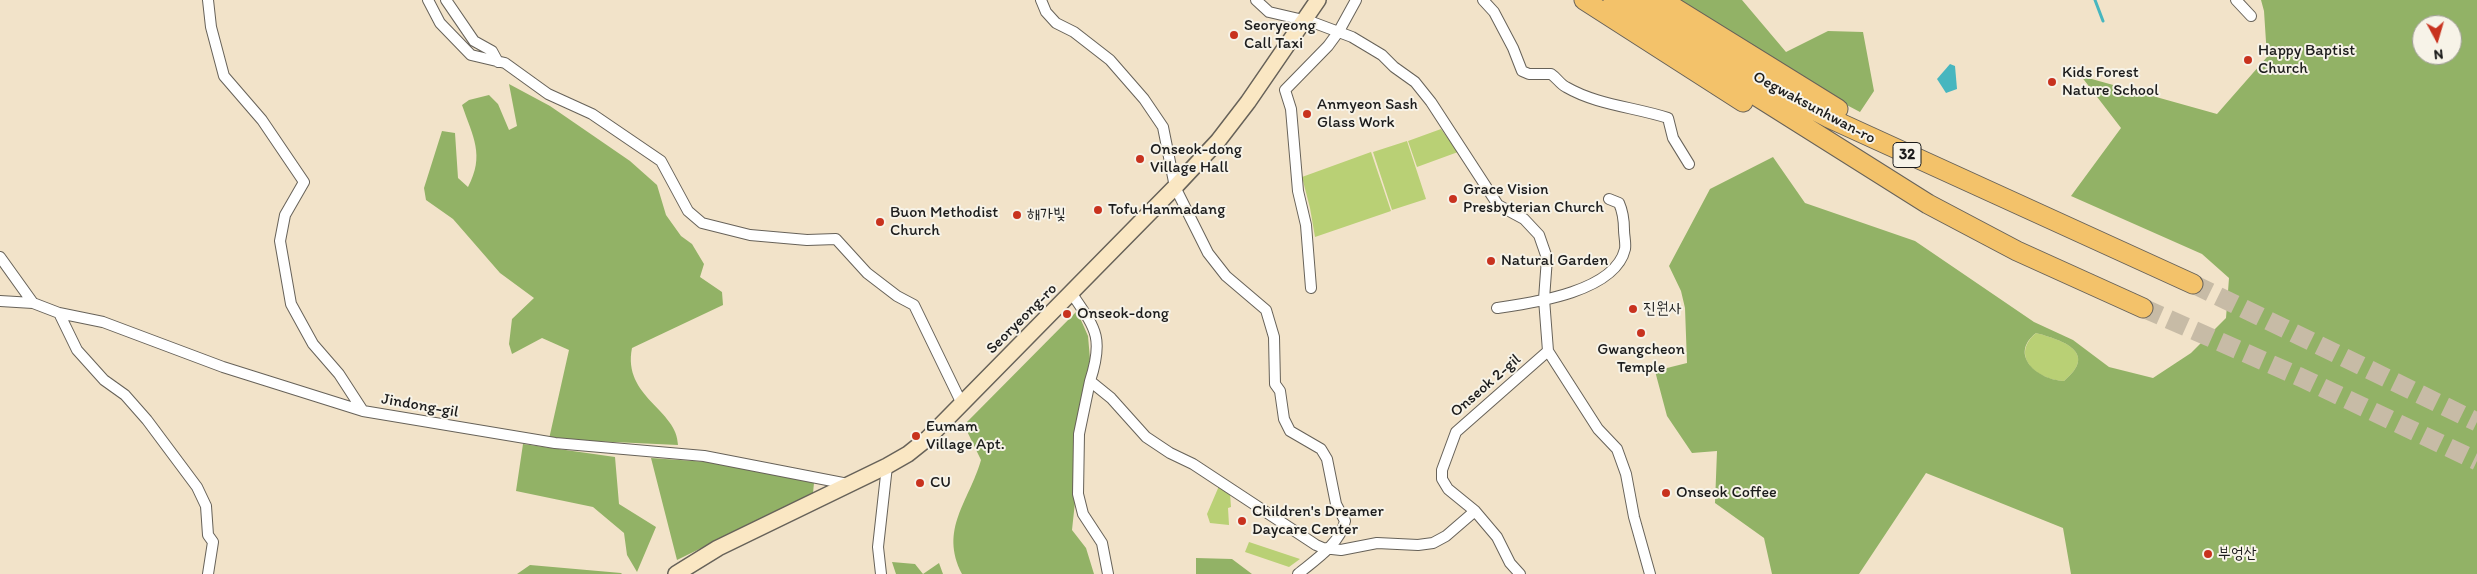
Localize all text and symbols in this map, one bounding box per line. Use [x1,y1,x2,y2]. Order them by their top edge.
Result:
north arrow [2412,15,2462,65]
place label: Seoryeong Call Taxi [1244,16,1316,54]
marker: Seoryeong Call Taxi [1228,29,1240,41]
place label: Happy Baptist Church [2258,41,2355,79]
text: N [2433,45,2444,63]
marker: Happy Baptist Church [2242,54,2254,66]
place label: Kids Forest Nature School [2062,63,2159,101]
street label: Oegwaksunhwan-ro [1749,68,1879,148]
marker: Kids Forest Nature School [2046,76,2058,88]
place label: Anmyeon Sash Glass Work [1317,95,1418,133]
marker: Anmyeon Sash Glass Work [1301,108,1313,120]
place label: Onseok-dong Village Hall [1150,140,1242,178]
road number: 32 [1893,142,1921,168]
marker: Onseok-dong Village Hall [1134,153,1146,165]
place label: Grace Vision Presbyterian Church [1463,180,1604,218]
marker: Grace Vision Presbyterian Church [1447,193,1459,205]
place label: Tofu Hanmadang [1108,200,1225,220]
place label: Buon Methodist Church [890,203,998,241]
marker: Tofu Hanmadang [1092,204,1104,216]
place label: 해가빛 [1027,205,1066,225]
marker: 해가빛 [1011,209,1023,221]
marker: Buon Methodist Church [874,216,886,228]
place label: Natural Garden [1501,251,1608,271]
marker: Natural Garden [1485,255,1497,267]
street label: Seoryeong-ro [983,280,1061,358]
place label: 진원사 [1643,299,1682,319]
marker: 진원사 [1627,303,1639,315]
place label: Onseok-dong [1077,304,1169,324]
marker: Onseok-dong [1061,308,1073,320]
marker: Gwangcheon Temple [1635,327,1647,339]
place label: Gwangcheon Temple [1597,340,1685,378]
street label: Onseok 2-gil [1447,350,1525,422]
street label: Jindong-gil [380,390,460,422]
place label: Eumam Village Apt. [926,417,1005,455]
marker: Eumam Village Apt. [910,430,922,442]
place label: CU [930,473,951,493]
marker: CU [914,477,926,489]
place label: Onseok Coffee [1676,483,1777,503]
marker: Onseok Coffee [1660,487,1672,499]
place label: Children's Dreamer Daycare Center [1252,502,1384,540]
marker: Children's Dreamer Daycare Center [1236,515,1248,527]
place label: 부엉산 [2218,544,2257,564]
marker: 부엉산 [2202,548,2214,560]

